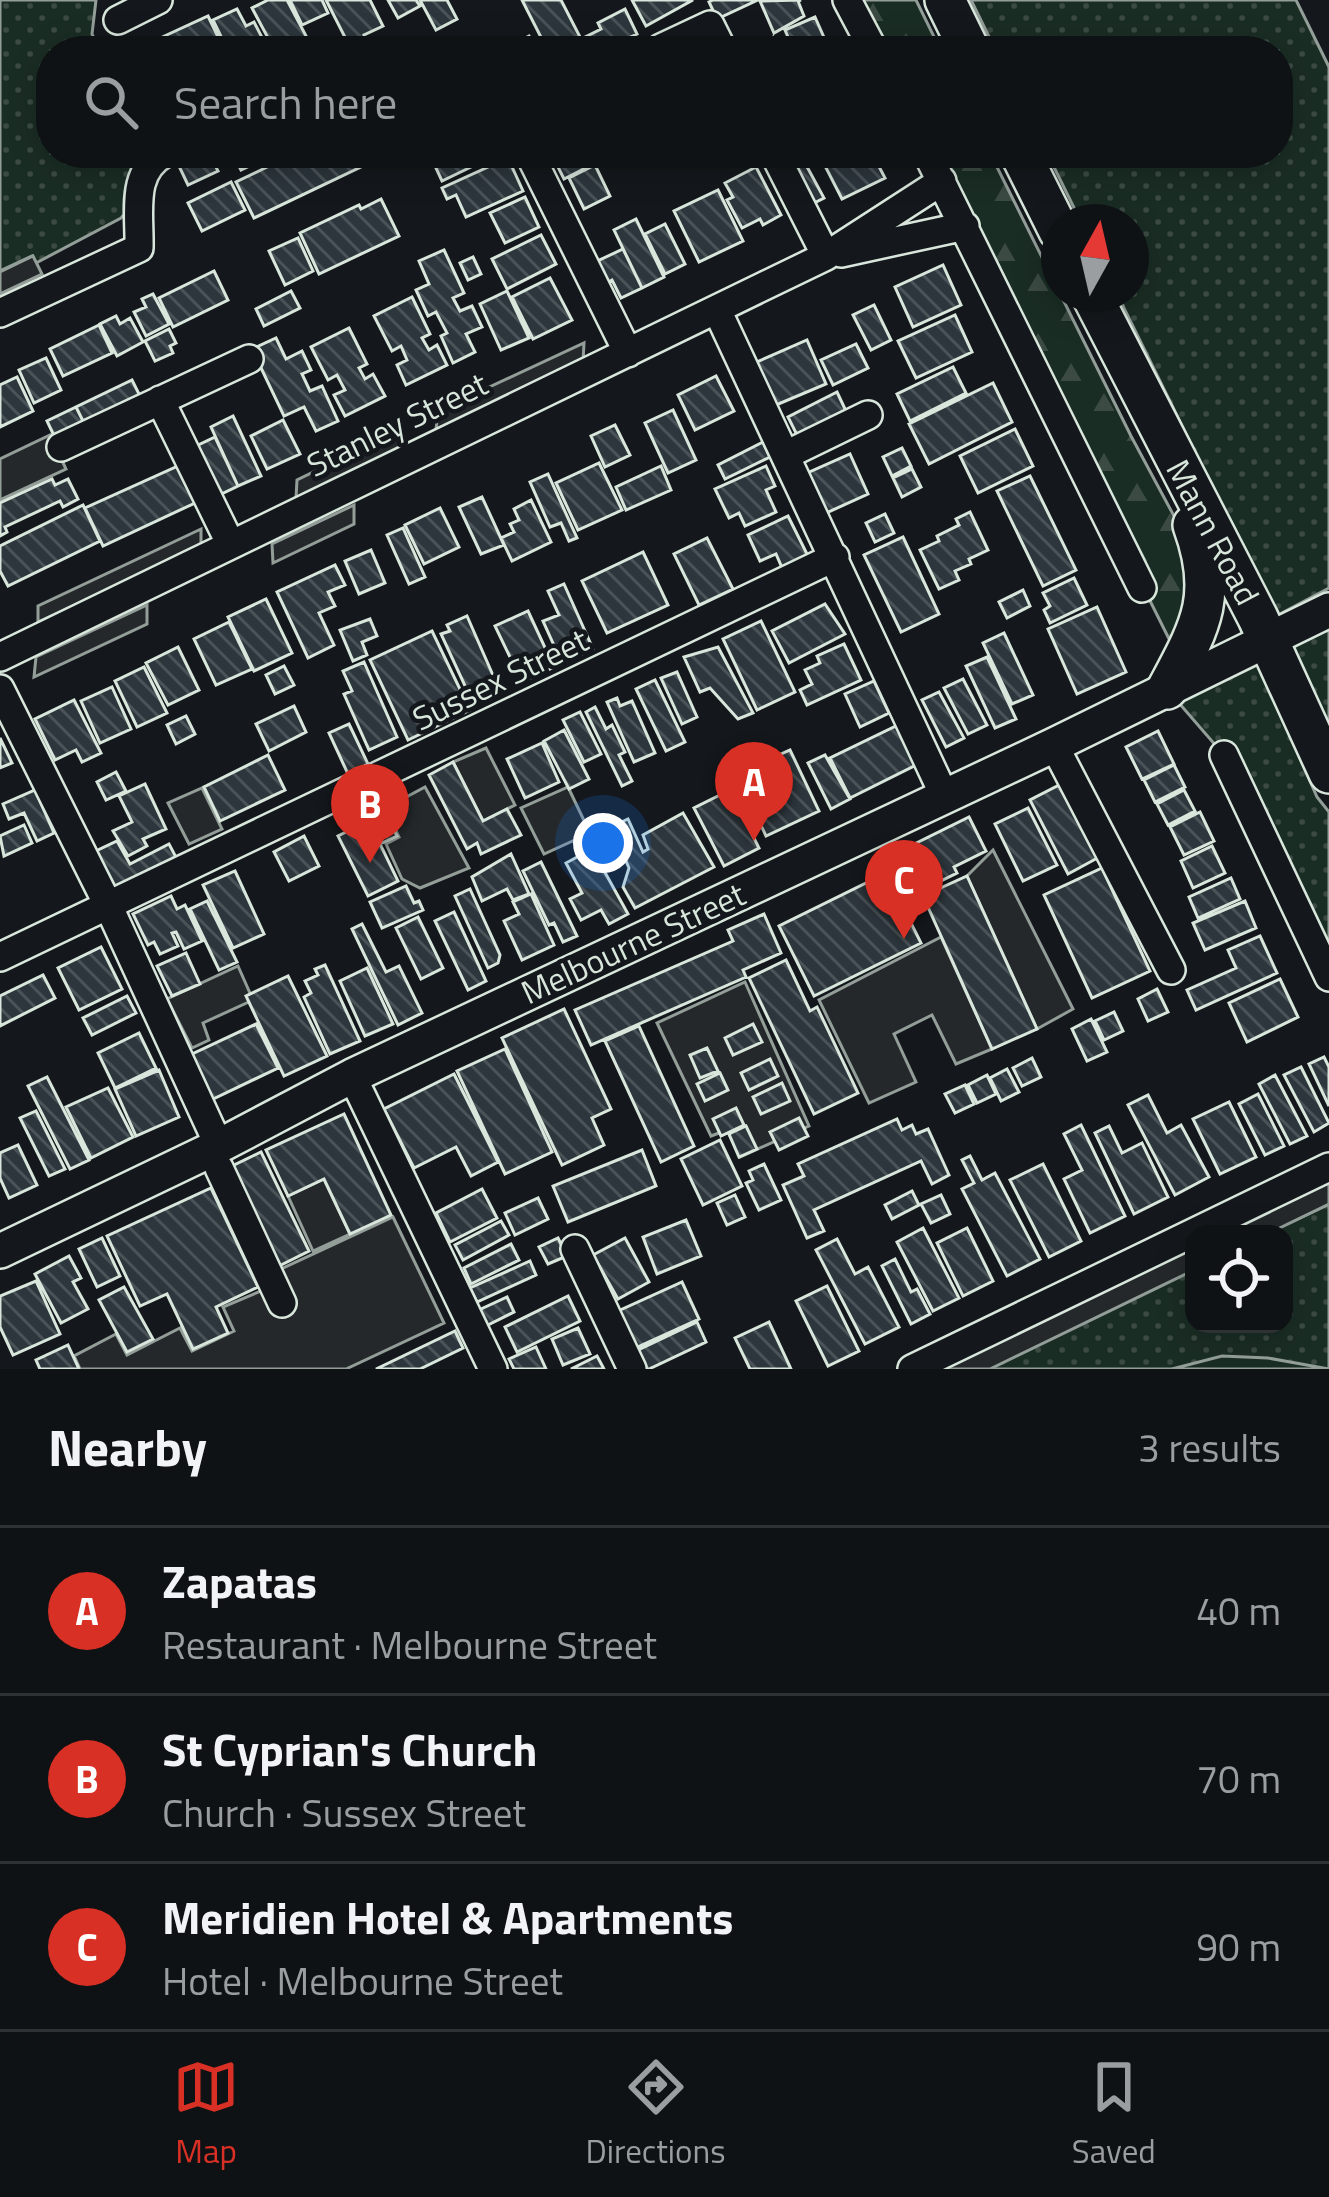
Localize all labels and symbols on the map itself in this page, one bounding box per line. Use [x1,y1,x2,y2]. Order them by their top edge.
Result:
north arrow [1041,204,1149,312]
street label: Stanley Street [298,358,496,489]
street label: Mann Road [1154,450,1272,614]
street label: Sussex Street [404,615,597,743]
pin: A [715,742,793,841]
pin: B [331,764,409,863]
your location [573,813,633,873]
pin: C [865,840,943,939]
street label: Melbourne Street [513,869,754,1017]

